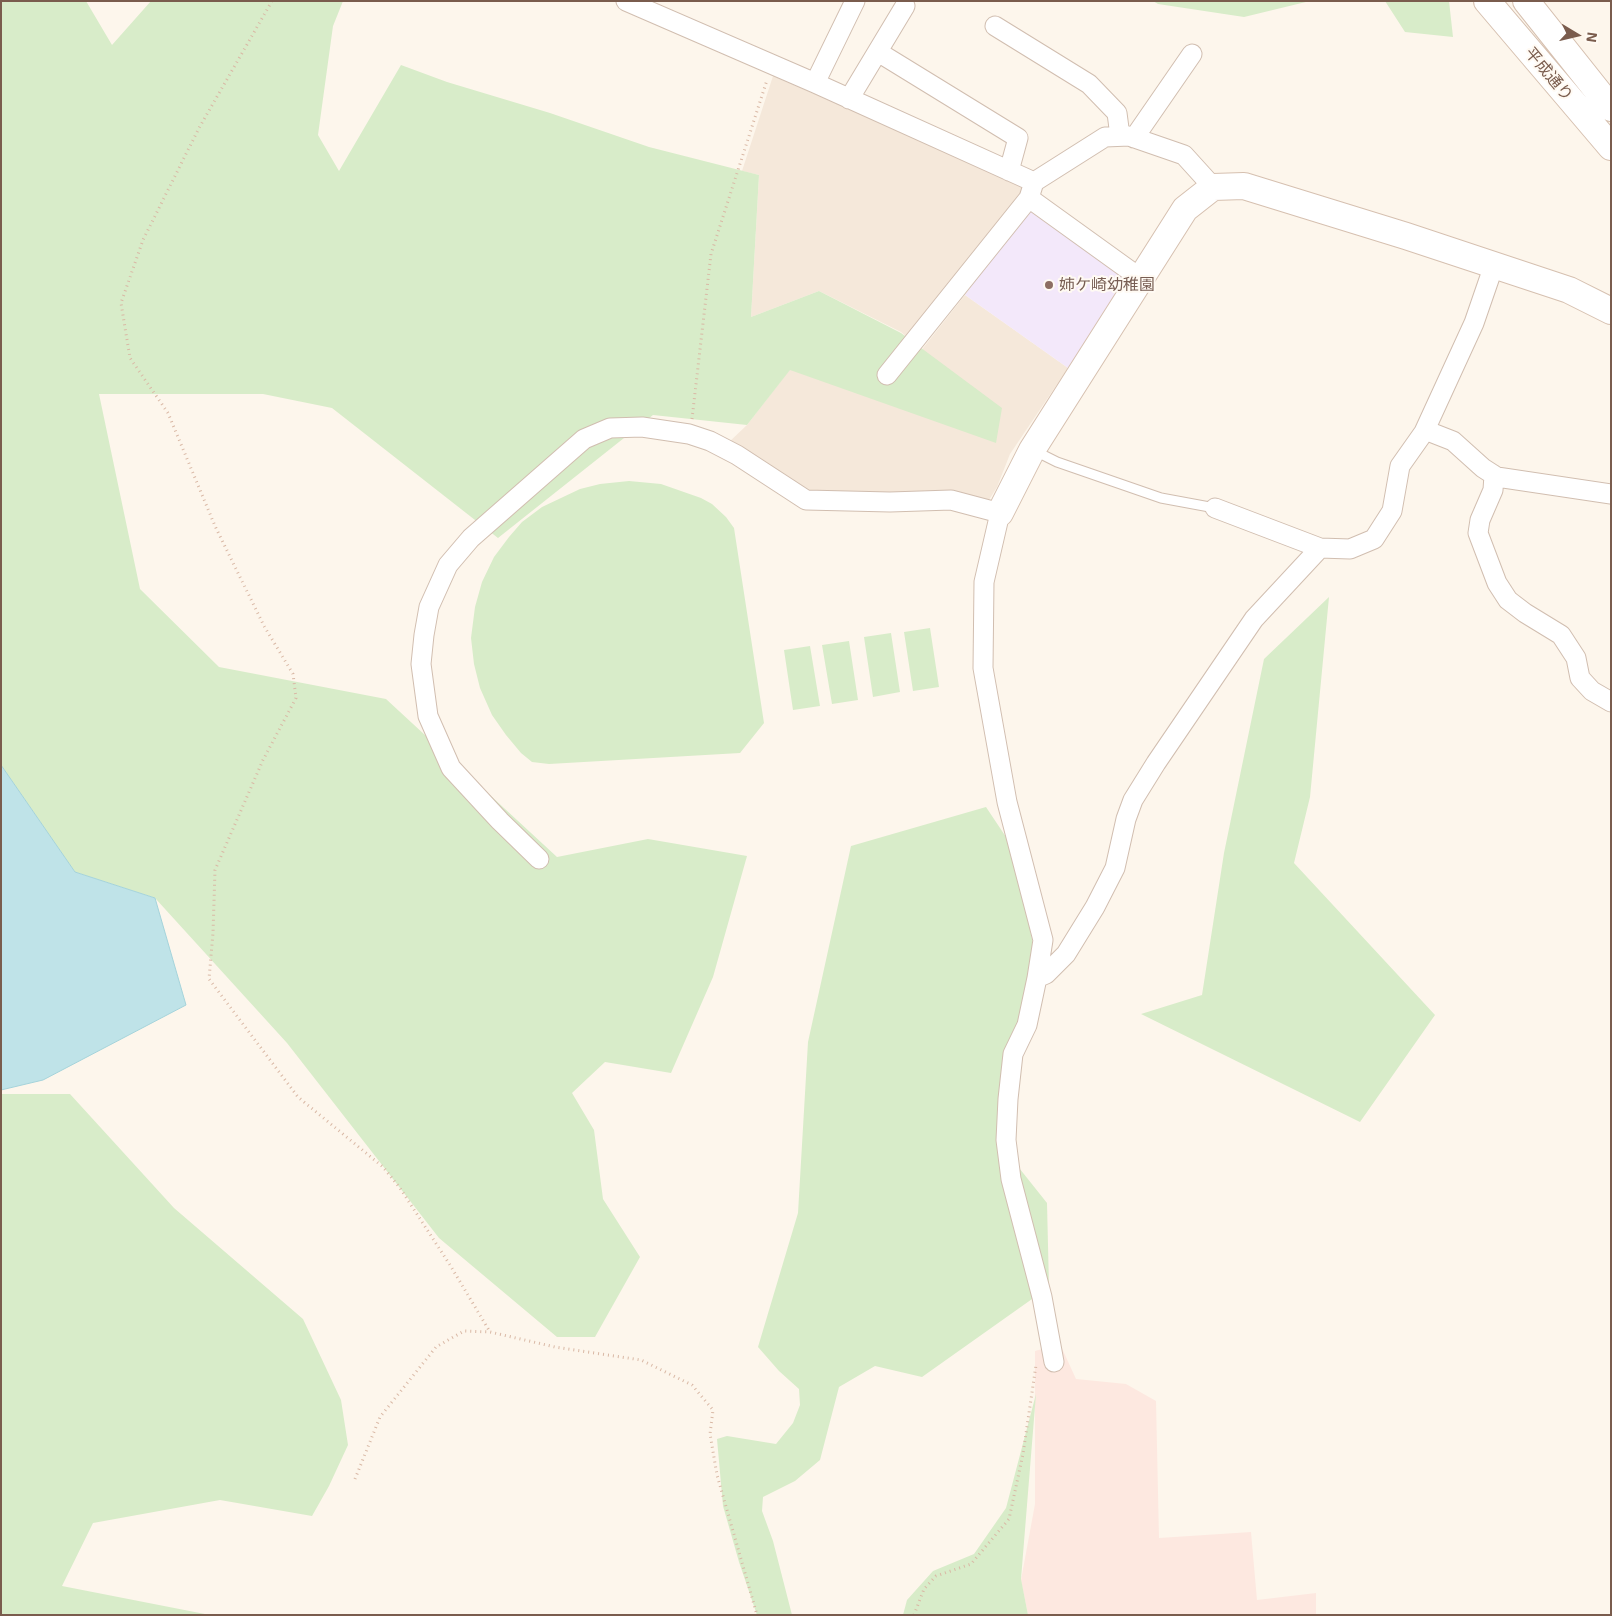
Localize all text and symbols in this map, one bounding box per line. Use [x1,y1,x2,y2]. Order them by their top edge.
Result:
north arrow [1552,10,1602,60]
text: N [1583,31,1601,44]
street label: 平成通り [1521,43,1577,105]
place label: 姉ケ崎幼稚園 [1059,275,1155,295]
marker: 姉ケ崎幼稚園 [1043,279,1055,291]

